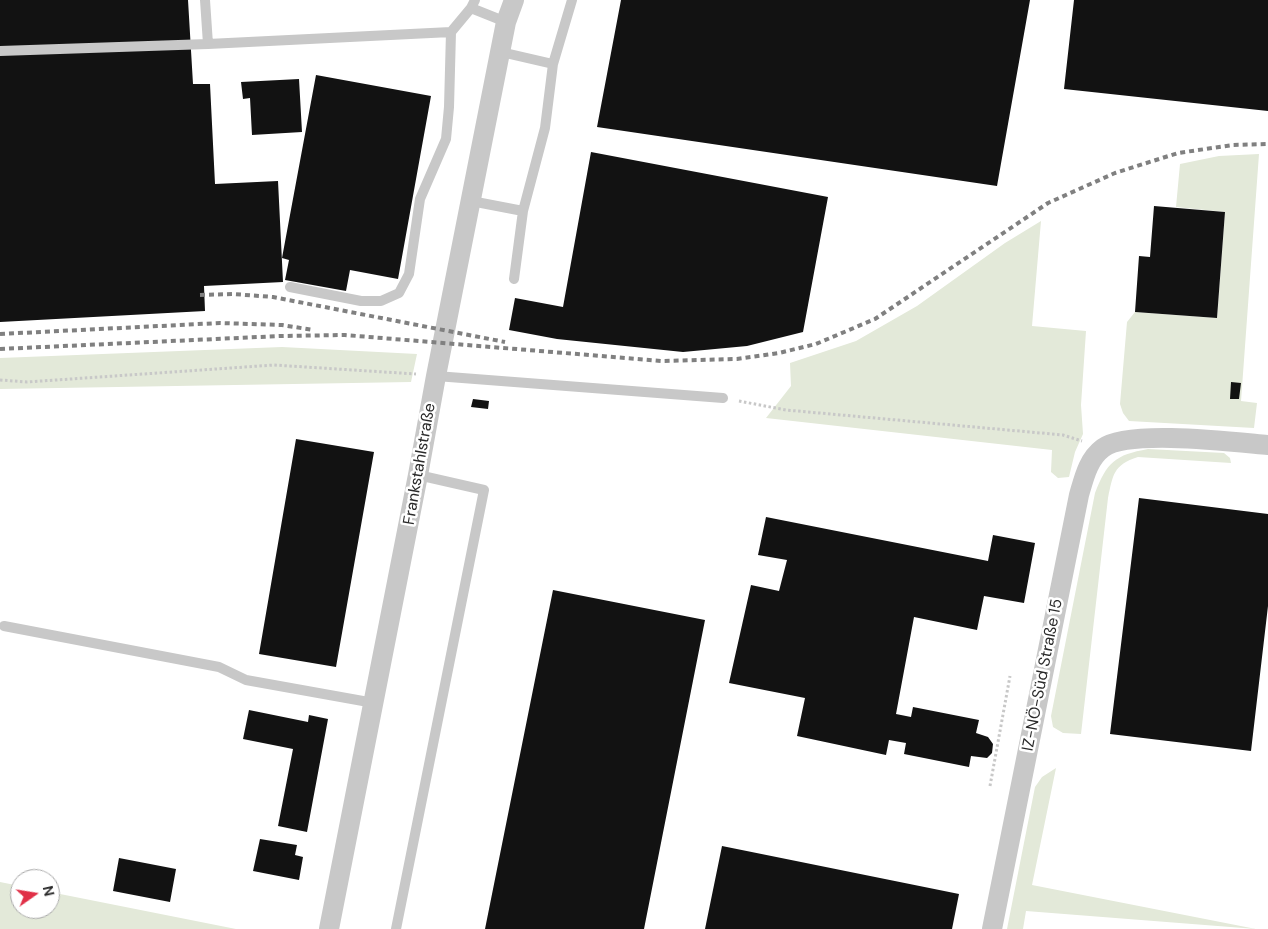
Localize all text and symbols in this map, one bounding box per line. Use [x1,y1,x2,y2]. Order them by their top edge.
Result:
street label: Frankstahlstraße [400,402,440,526]
street label: IZ-NÖ-Süd Straße 15 [1019,597,1067,753]
north arrow [10,869,60,919]
text: N [39,884,59,898]

